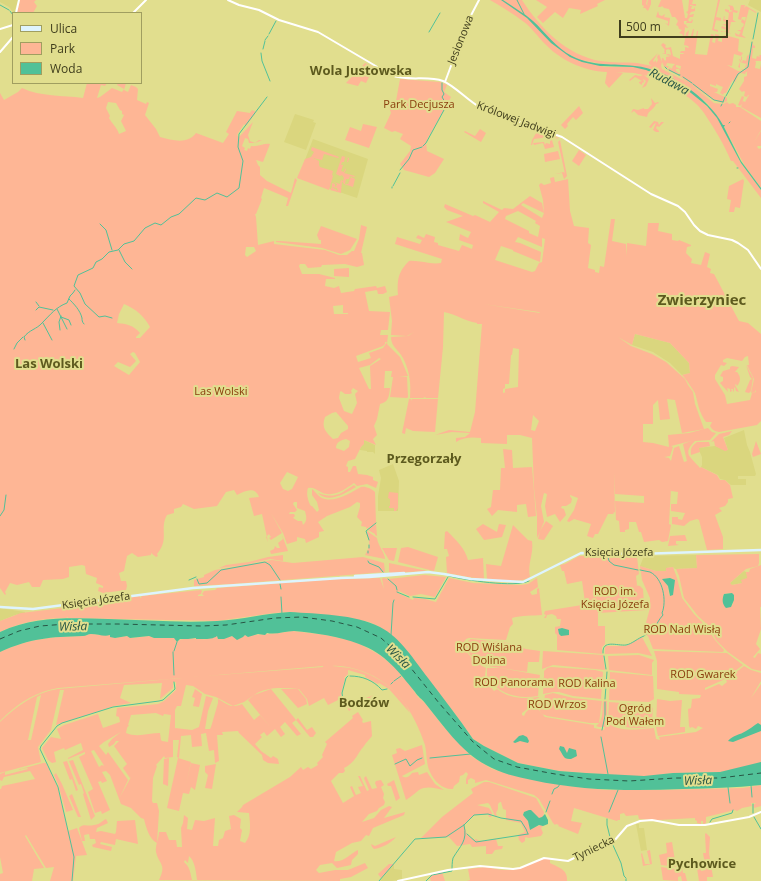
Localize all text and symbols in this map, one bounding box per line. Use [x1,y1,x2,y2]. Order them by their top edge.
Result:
legend [12,12,142,84]
scale bar [621,12,730,38]
street label: Jesionowa [445,14,477,66]
text: 500 m [626,18,661,35]
text: Ulica [50,20,77,37]
text: Park [50,40,75,57]
text: Woda [50,60,82,77]
district label: Wola Justowska [310,63,412,79]
water label: Rudawa [647,66,691,98]
park label: Park Decjusza [383,98,455,112]
street label: Królowej Jadwigi [475,99,557,141]
district label: Zwierzyniec [658,292,746,310]
district label: Las Wolski [15,356,83,372]
park label: Las Wolski [194,385,248,399]
district label: Przegorzały [387,451,461,467]
street label: Księcia Józefa [585,546,653,560]
park label: ROD im. Księcia Józefa [581,585,649,611]
street label: Księcia Józefa [61,590,131,612]
water label: Wisła [59,620,87,634]
park label: ROD Nad Wisłą [643,623,721,637]
park label: ROD Wiślana Dolina [456,641,522,667]
water label: Wisła [383,642,413,672]
park label: ROD Gwarek [670,668,736,682]
park label: ROD Panorama [474,676,554,690]
park label: ROD Kalina [558,677,616,691]
district label: Bodzów [339,695,389,711]
park label: ROD Wrzos [528,698,586,712]
park label: Ogród Pod Wałem [606,702,664,728]
water label: Wisła [684,773,712,789]
street label: Tyniecka [571,833,617,865]
district label: Pychowice [668,856,736,872]

